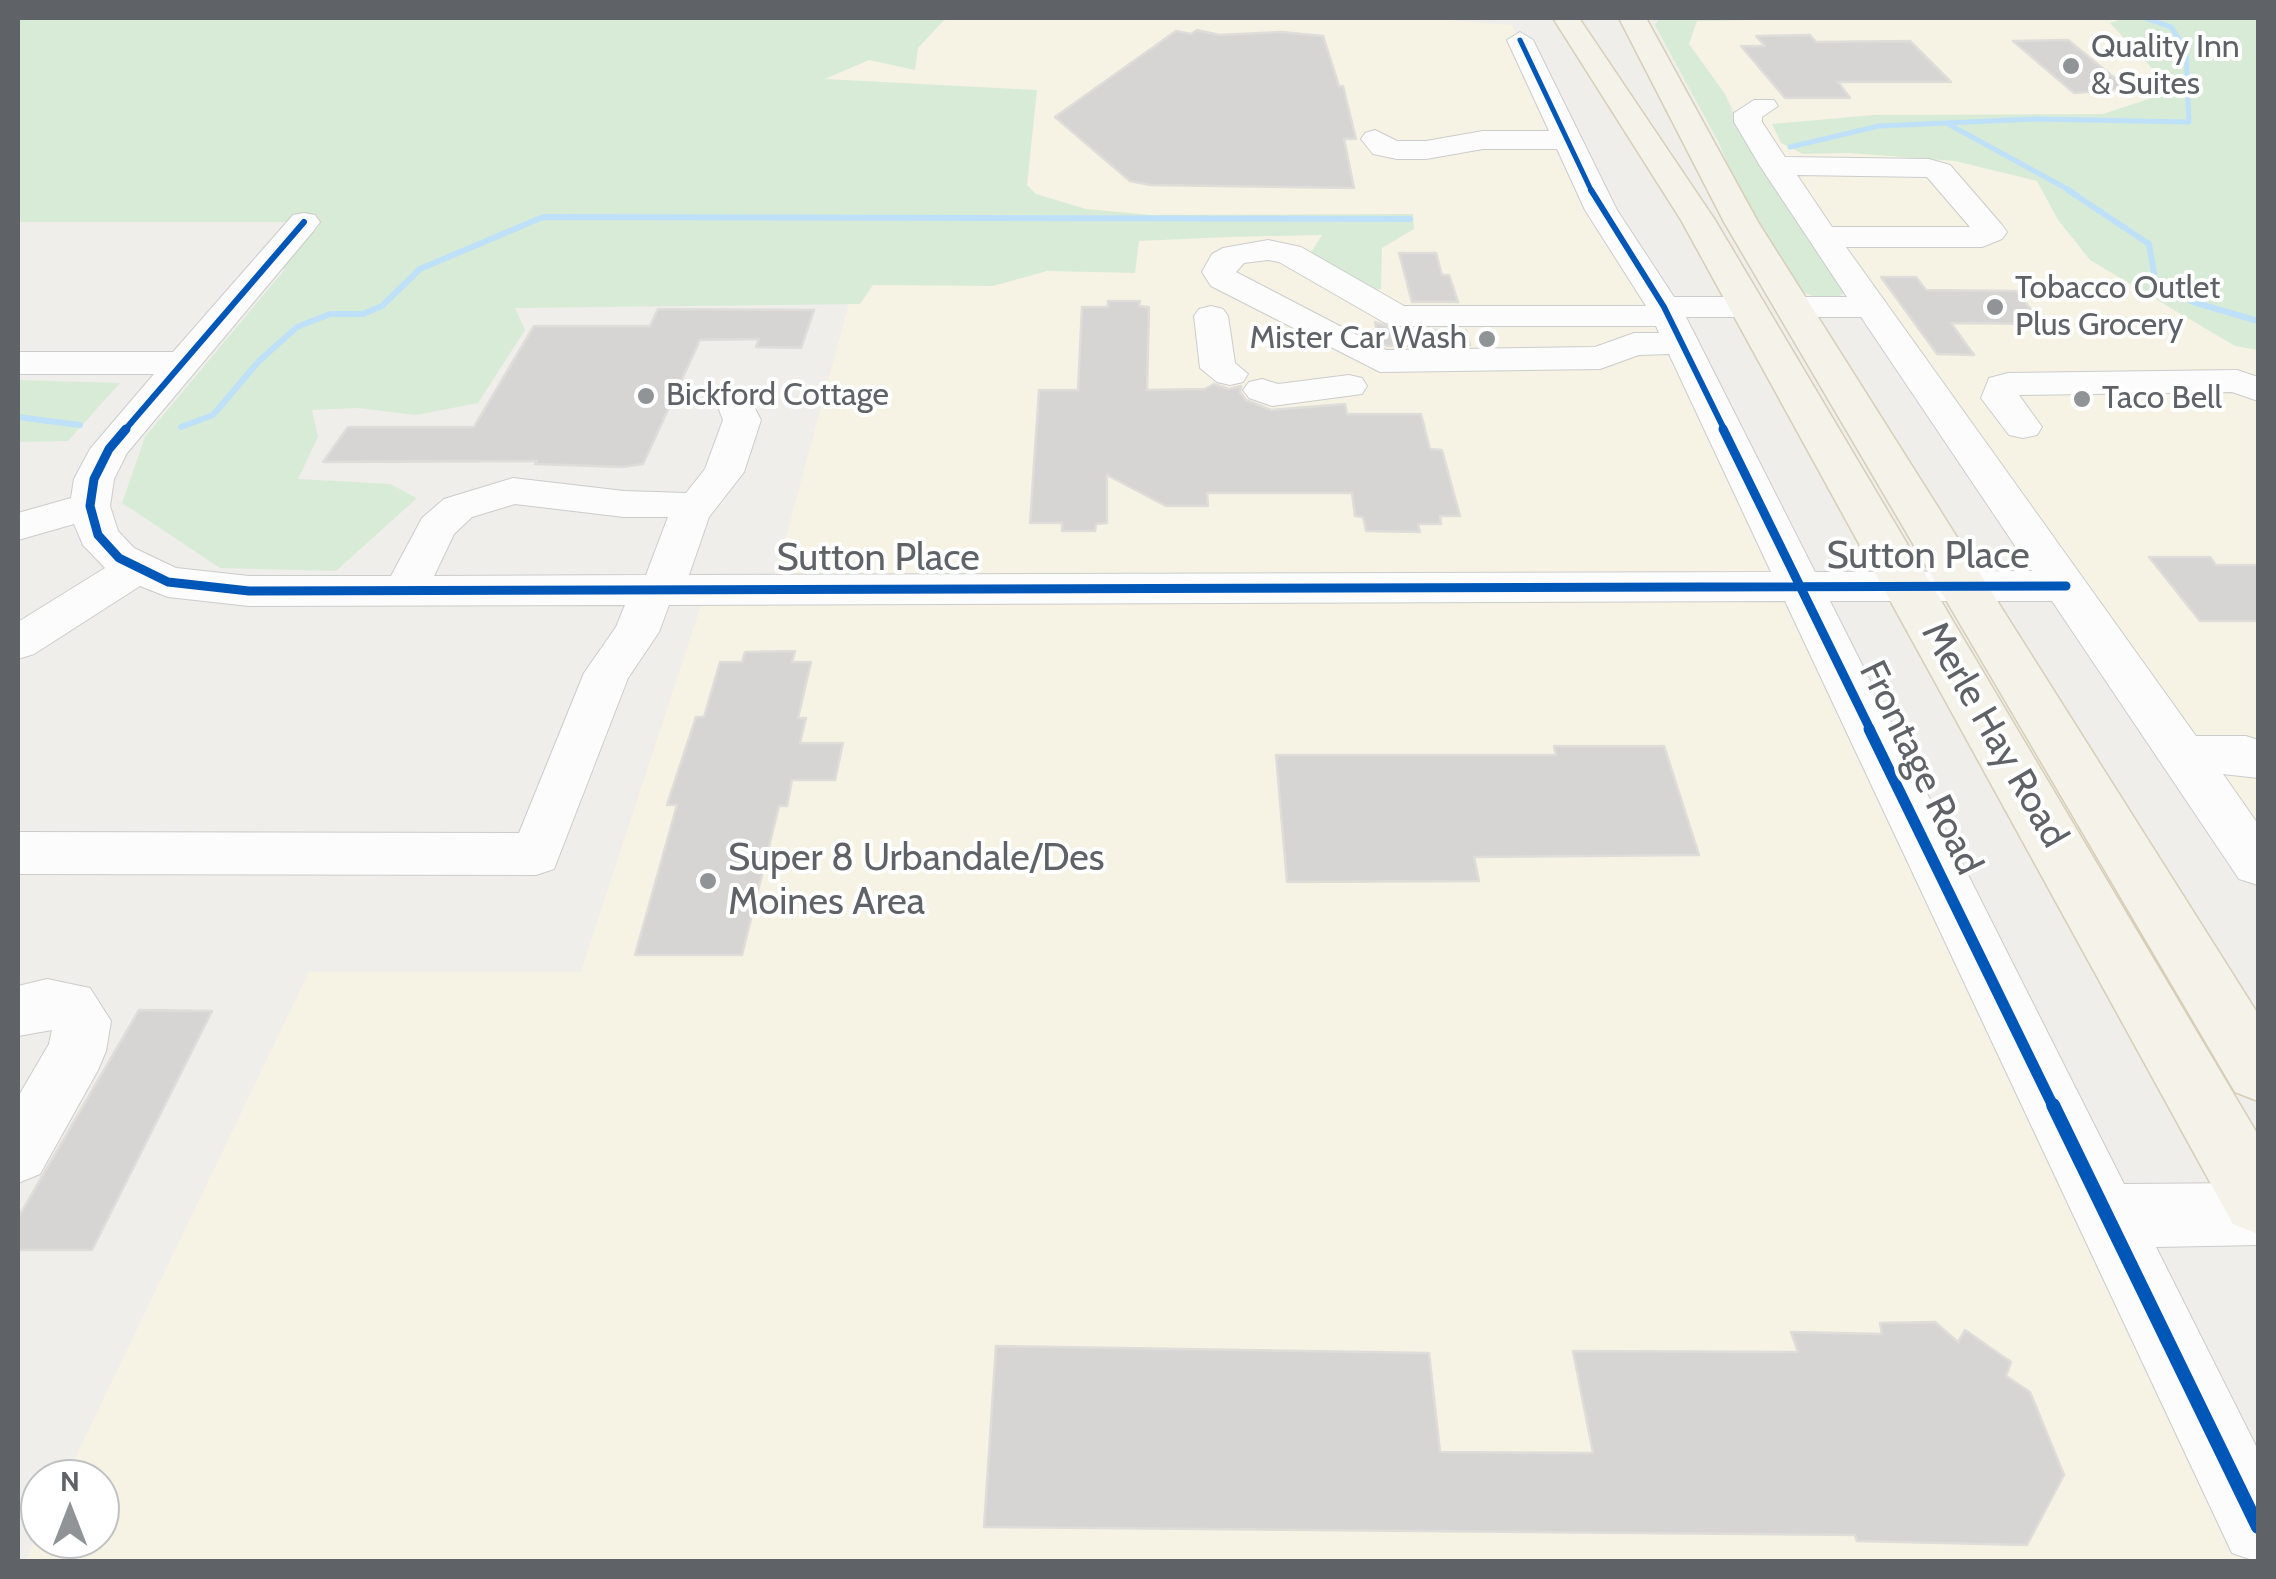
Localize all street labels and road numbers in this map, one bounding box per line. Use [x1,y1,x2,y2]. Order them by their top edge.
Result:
street label: Sutton Place [1826,534,2030,580]
street label: Sutton Place [776,536,980,582]
street label: Merle Hay Road [1911,614,2077,856]
street label: Frontage Road [1849,654,1991,882]

